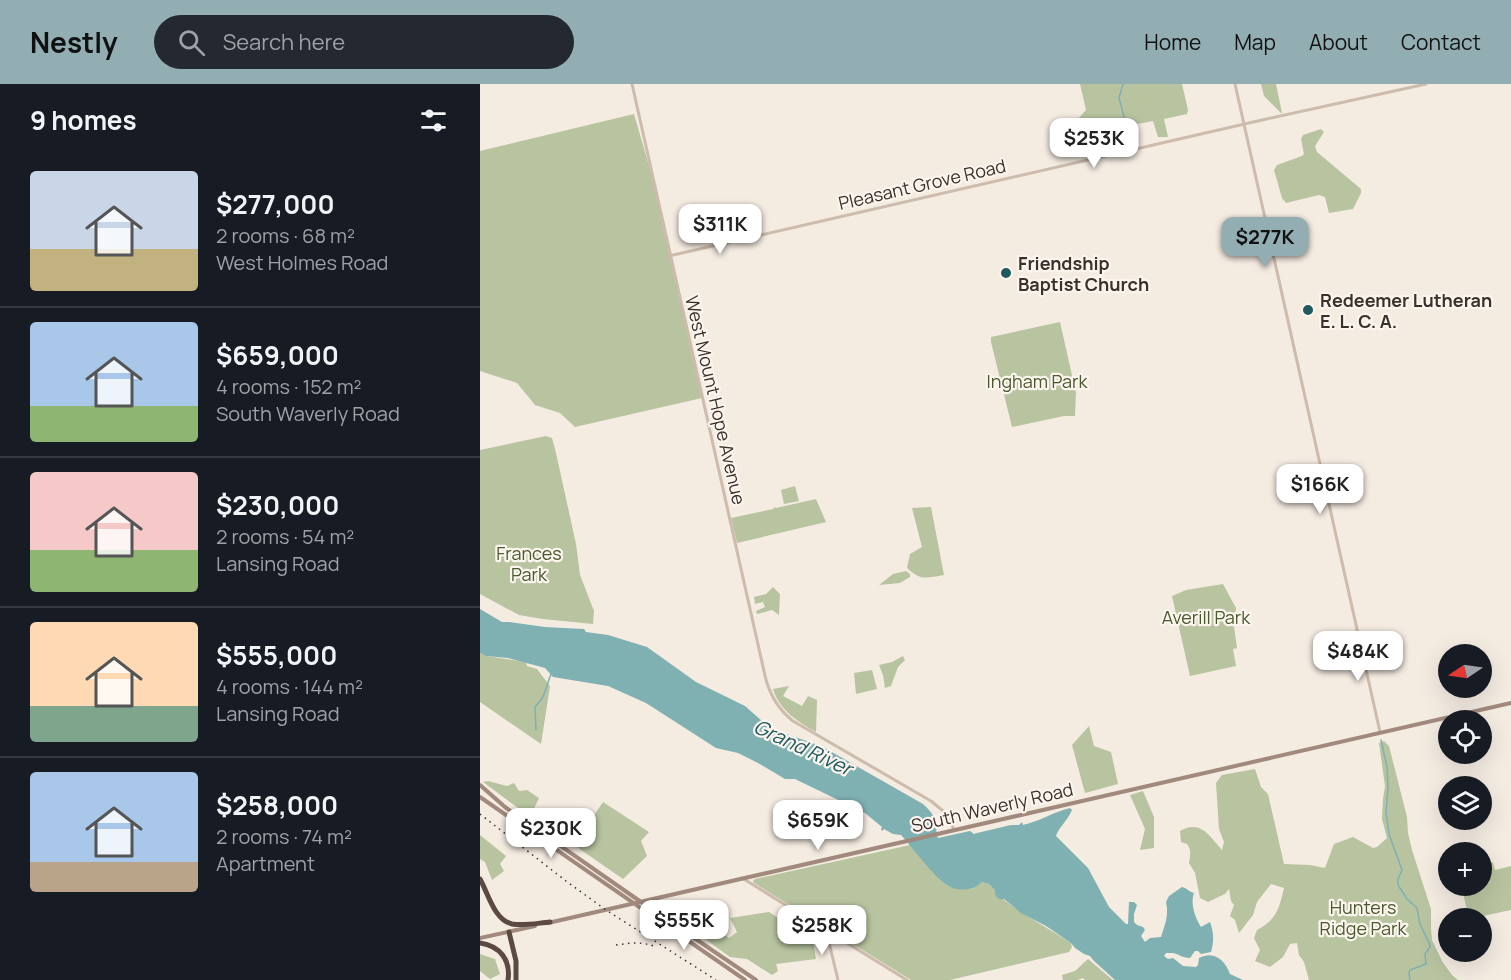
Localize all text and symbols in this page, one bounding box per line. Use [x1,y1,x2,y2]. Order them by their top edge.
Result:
search box [154,15,574,69]
text: Nestly [30,23,118,61]
icon: search [175,26,208,59]
text: Search here [223,27,345,57]
text: Home [1144,28,1201,56]
text: Map [1234,28,1276,56]
text: About [1309,28,1368,56]
text: Contact [1401,28,1481,56]
text: 9 homes [30,102,137,138]
icon: filters [417,104,450,137]
pin: $253K [1052,118,1136,169]
text: $253K [1064,124,1124,151]
street label: Pleasant Grove Road [836,153,1008,215]
text: $277,000 [216,186,335,222]
icon: home [78,195,150,267]
pin: $311K [678,204,762,255]
text: $311K [693,210,747,237]
pin: $277K [1223,217,1307,268]
text: 2 rooms · 68 m² [216,222,355,249]
text: $277K [1236,223,1294,250]
text: West Holmes Road [216,249,388,276]
place label: Friendship Baptist Church [1018,251,1149,296]
marker: Friendship Baptist Church [999,266,1013,280]
place label: Redeemer Lutheran E. L. C. A. [1320,288,1492,333]
street label: West Mount Hope Avenue [680,293,752,507]
marker: Redeemer Lutheran E. L. C. A. [1301,303,1315,317]
text: $659,000 [216,337,339,373]
icon: home [78,346,150,418]
park label: Ingham Park [987,369,1089,393]
text: 4 rooms · 152 m² [216,373,362,400]
text: South Waverly Road [216,400,400,427]
pin: $166K [1278,464,1362,515]
text: $166K [1290,470,1350,497]
text: $230,000 [216,487,339,523]
icon: home [78,496,150,568]
text: 2 rooms · 54 m² [216,523,354,550]
park label: Frances Park [496,541,562,586]
text: Lansing Road [216,550,340,577]
park label: Averill Park [1162,605,1251,629]
pin: $484K [1316,631,1400,682]
text: $555,000 [216,637,337,673]
text: $484K [1327,637,1389,664]
north arrow [1438,644,1492,698]
map controls [1438,644,1492,962]
icon: home [78,646,150,718]
text: 4 rooms · 144 m² [216,673,363,700]
text: Lansing Road [216,700,340,727]
button: locate [1438,710,1492,764]
water label: Grand River [749,712,859,783]
button: layers [1438,776,1492,830]
street label: South Waverly Road [909,777,1075,837]
text: $258,000 [216,787,338,823]
icon: home [78,796,150,868]
pin: $659K [776,800,860,851]
text: $659K [787,806,849,833]
pin: $230K [509,808,593,859]
text: $230K [520,814,582,841]
text: 2 rooms · 74 m² [216,823,352,850]
button: + [1438,842,1492,896]
text: Apartment [216,850,315,877]
park label: Hunters Ridge Park [1320,895,1407,940]
pin: $555K [642,900,726,951]
pin: $258K [780,905,864,956]
text: $555K [654,906,714,933]
button: − [1438,908,1492,962]
text: $258K [791,911,853,938]

